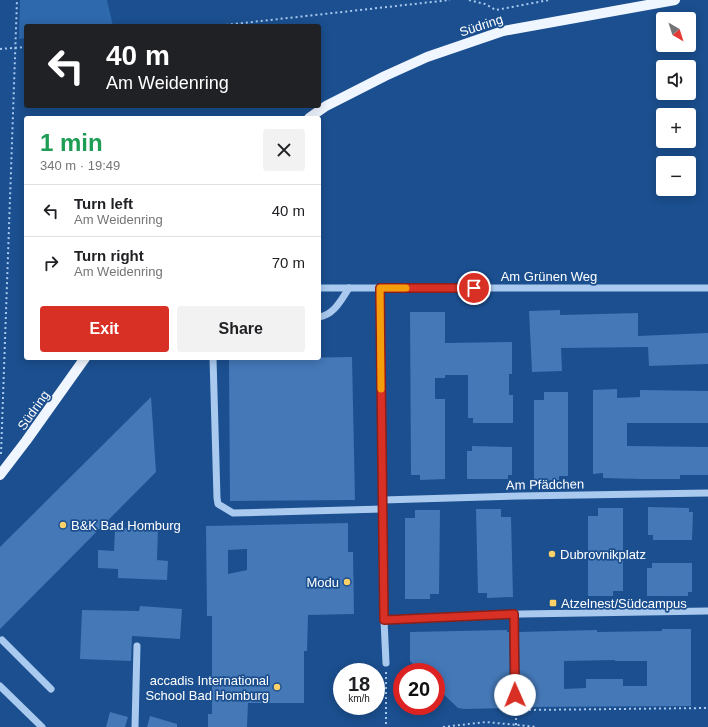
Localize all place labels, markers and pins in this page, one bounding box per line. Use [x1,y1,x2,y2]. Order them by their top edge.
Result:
pin [457,271,491,305]
place label: B&K Bad Homburg [71,518,181,533]
marker: B&K Bad Homburg [58,520,68,530]
place label: Dubrovnikplatz [560,547,646,562]
marker: Dubrovnikplatz [547,549,557,559]
place label: Modu [306,575,339,590]
marker: Modu [342,577,352,587]
place label: Atzelnest/Südcampus [561,596,687,611]
marker: Atzelnest/Südcampus [548,598,558,608]
place label: accadis International School Bad Homburg [145,673,269,703]
marker: accadis International School Bad Homburg [272,682,282,692]

